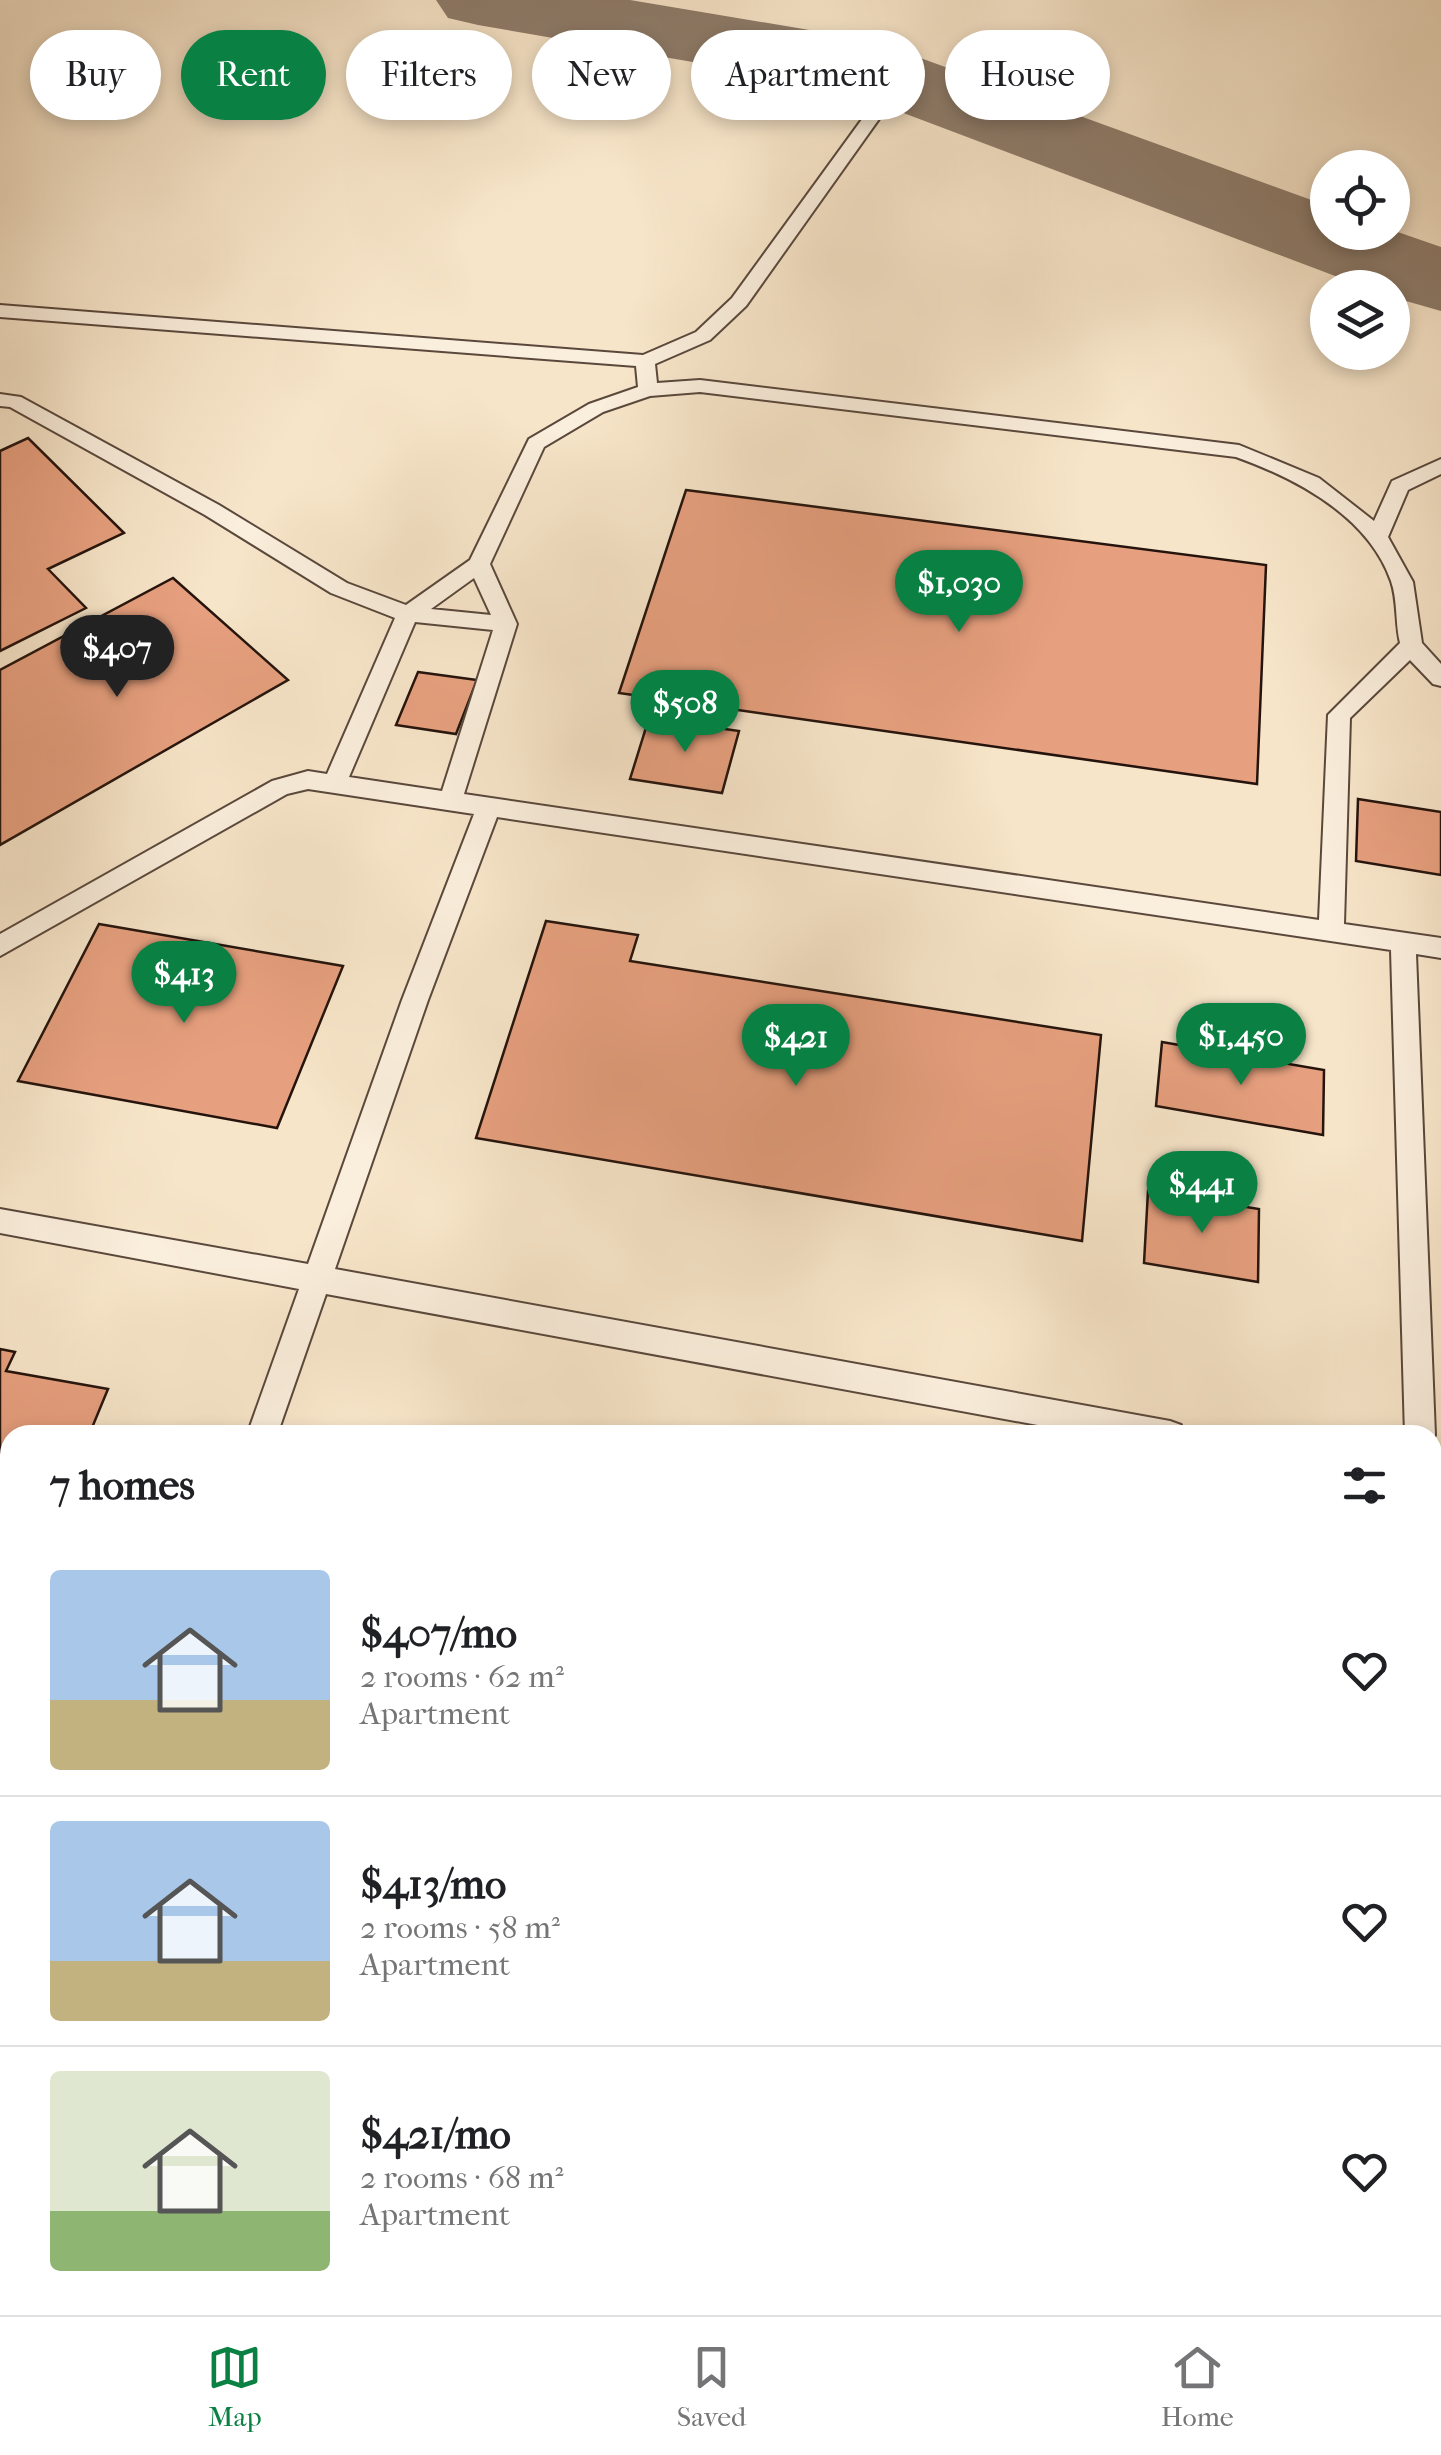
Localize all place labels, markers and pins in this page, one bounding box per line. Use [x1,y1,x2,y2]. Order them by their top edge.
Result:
pin: $1,030 [878,550,1040,635]
pin: $407 [58,615,176,700]
pin: $508 [626,670,744,755]
pin: $413 [125,941,243,1026]
pin: $1,450 [1160,1003,1322,1088]
pin: $421 [737,1004,855,1089]
pin: $441 [1143,1151,1261,1236]

